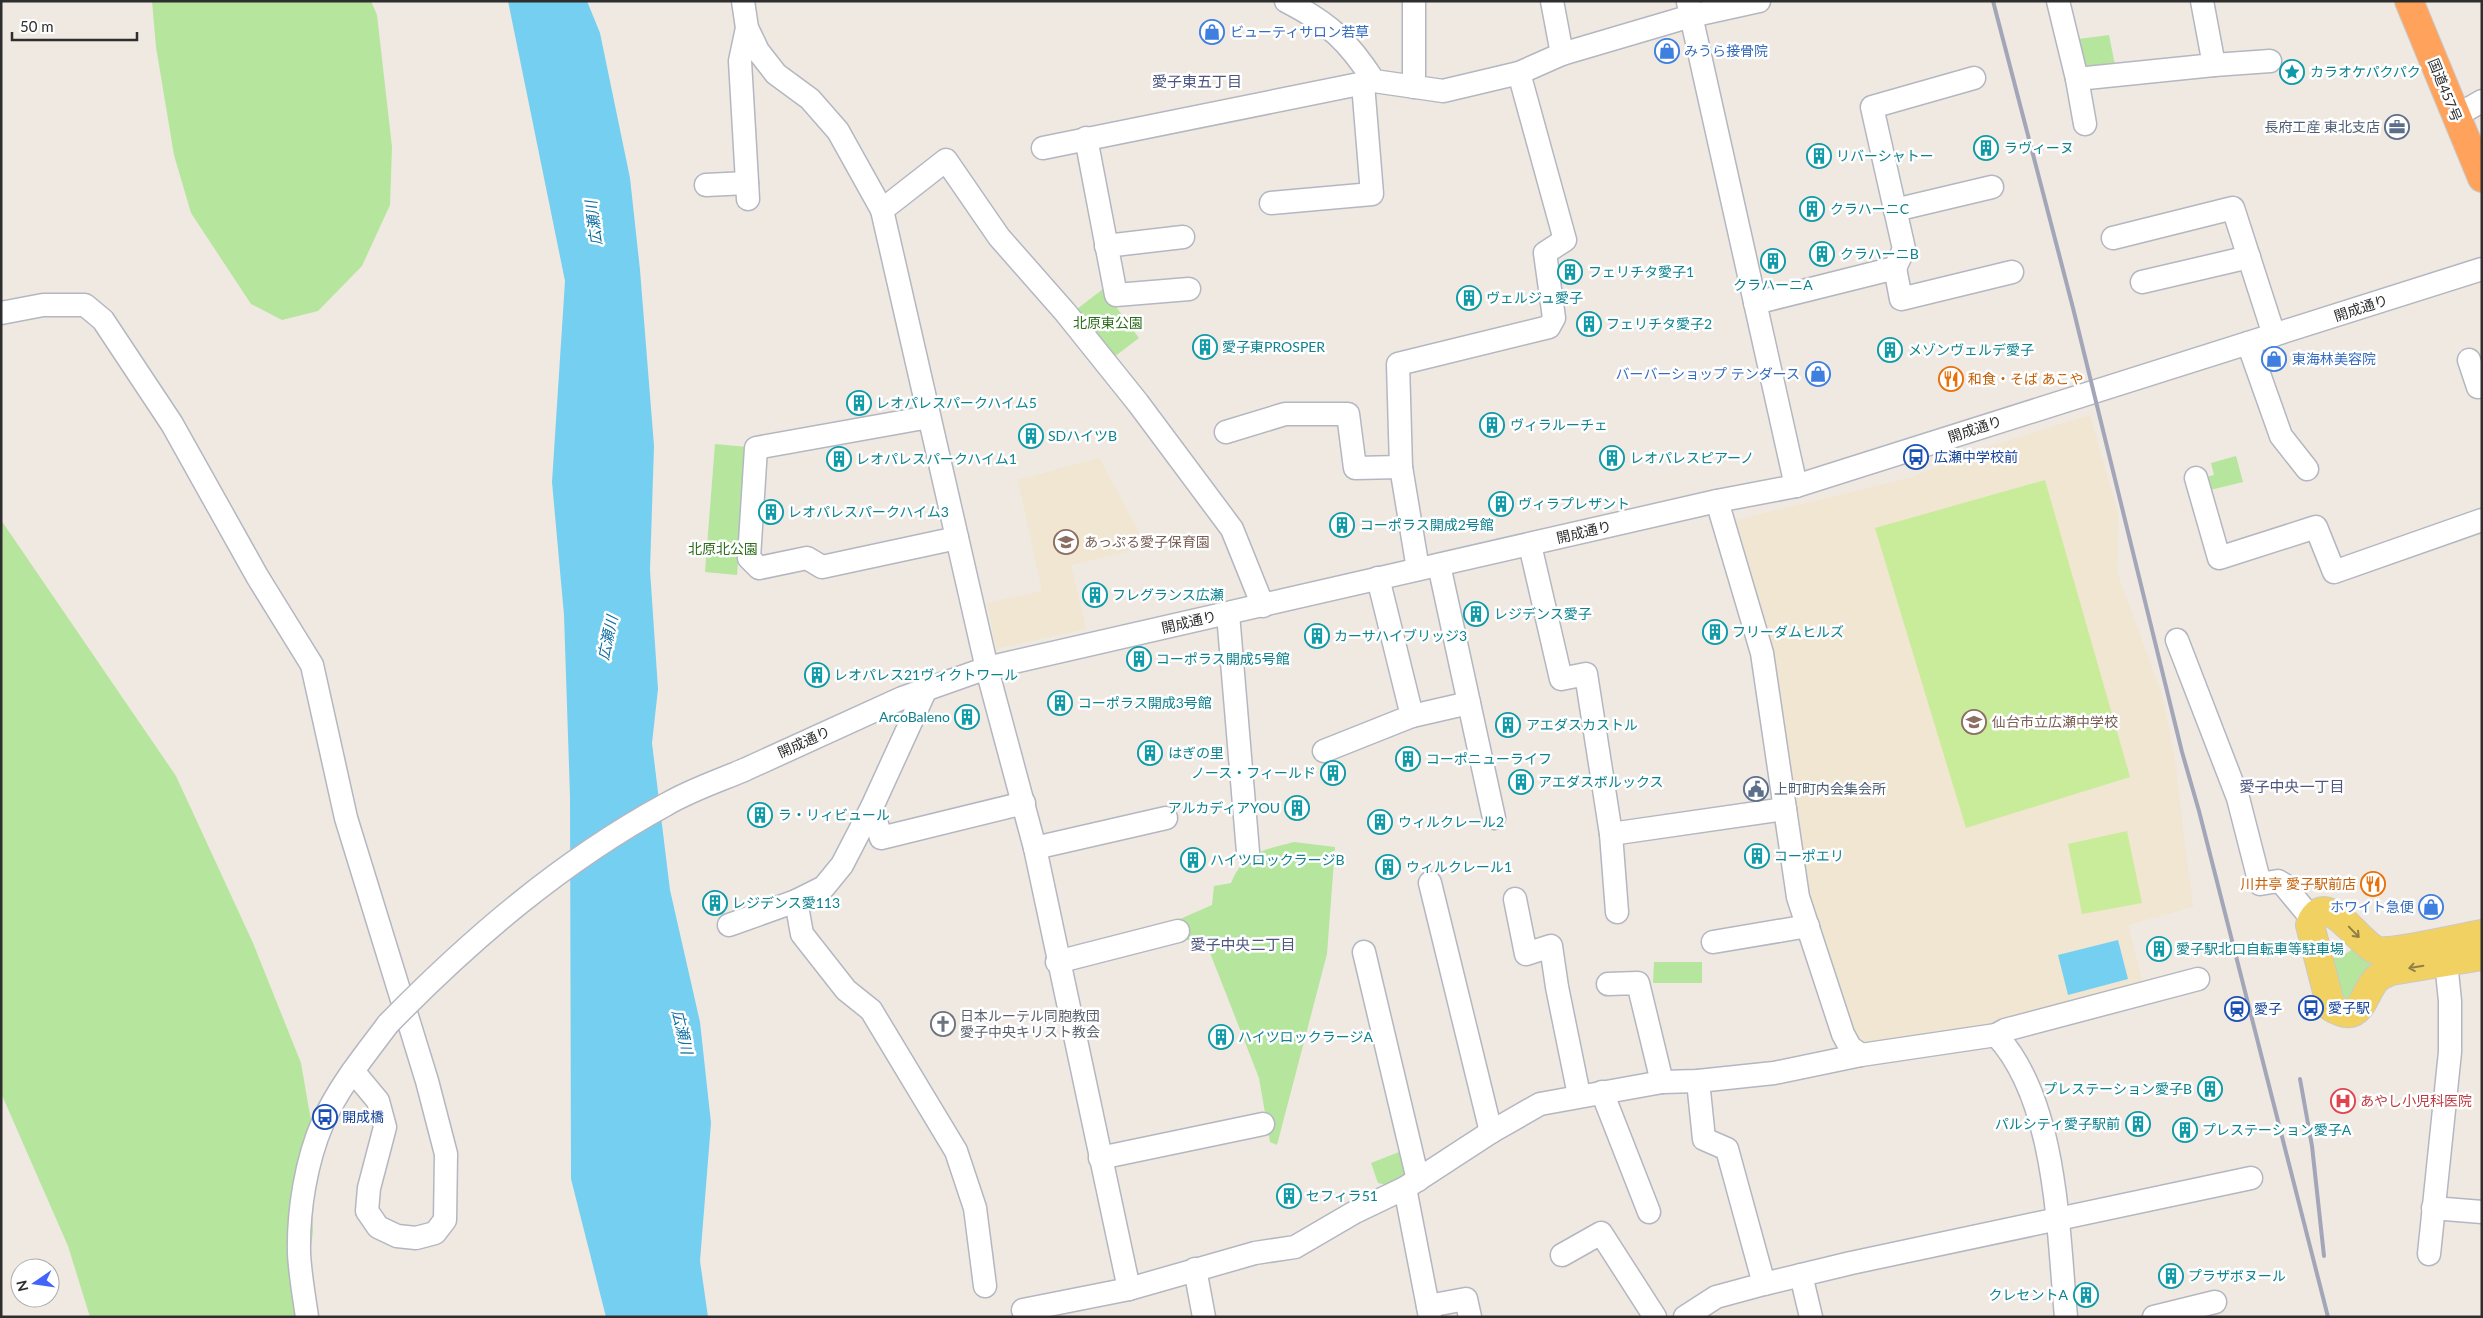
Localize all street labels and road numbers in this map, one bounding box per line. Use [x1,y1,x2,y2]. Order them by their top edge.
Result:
street label: 国道457号 [2425,56,2466,124]
street label: 開成通り [2332,291,2390,324]
street label: 開成通り [1946,412,2004,445]
street label: 開成通り [1555,517,1613,546]
street label: 開成通り [1160,607,1218,636]
street label: 開成通り [775,722,833,761]

